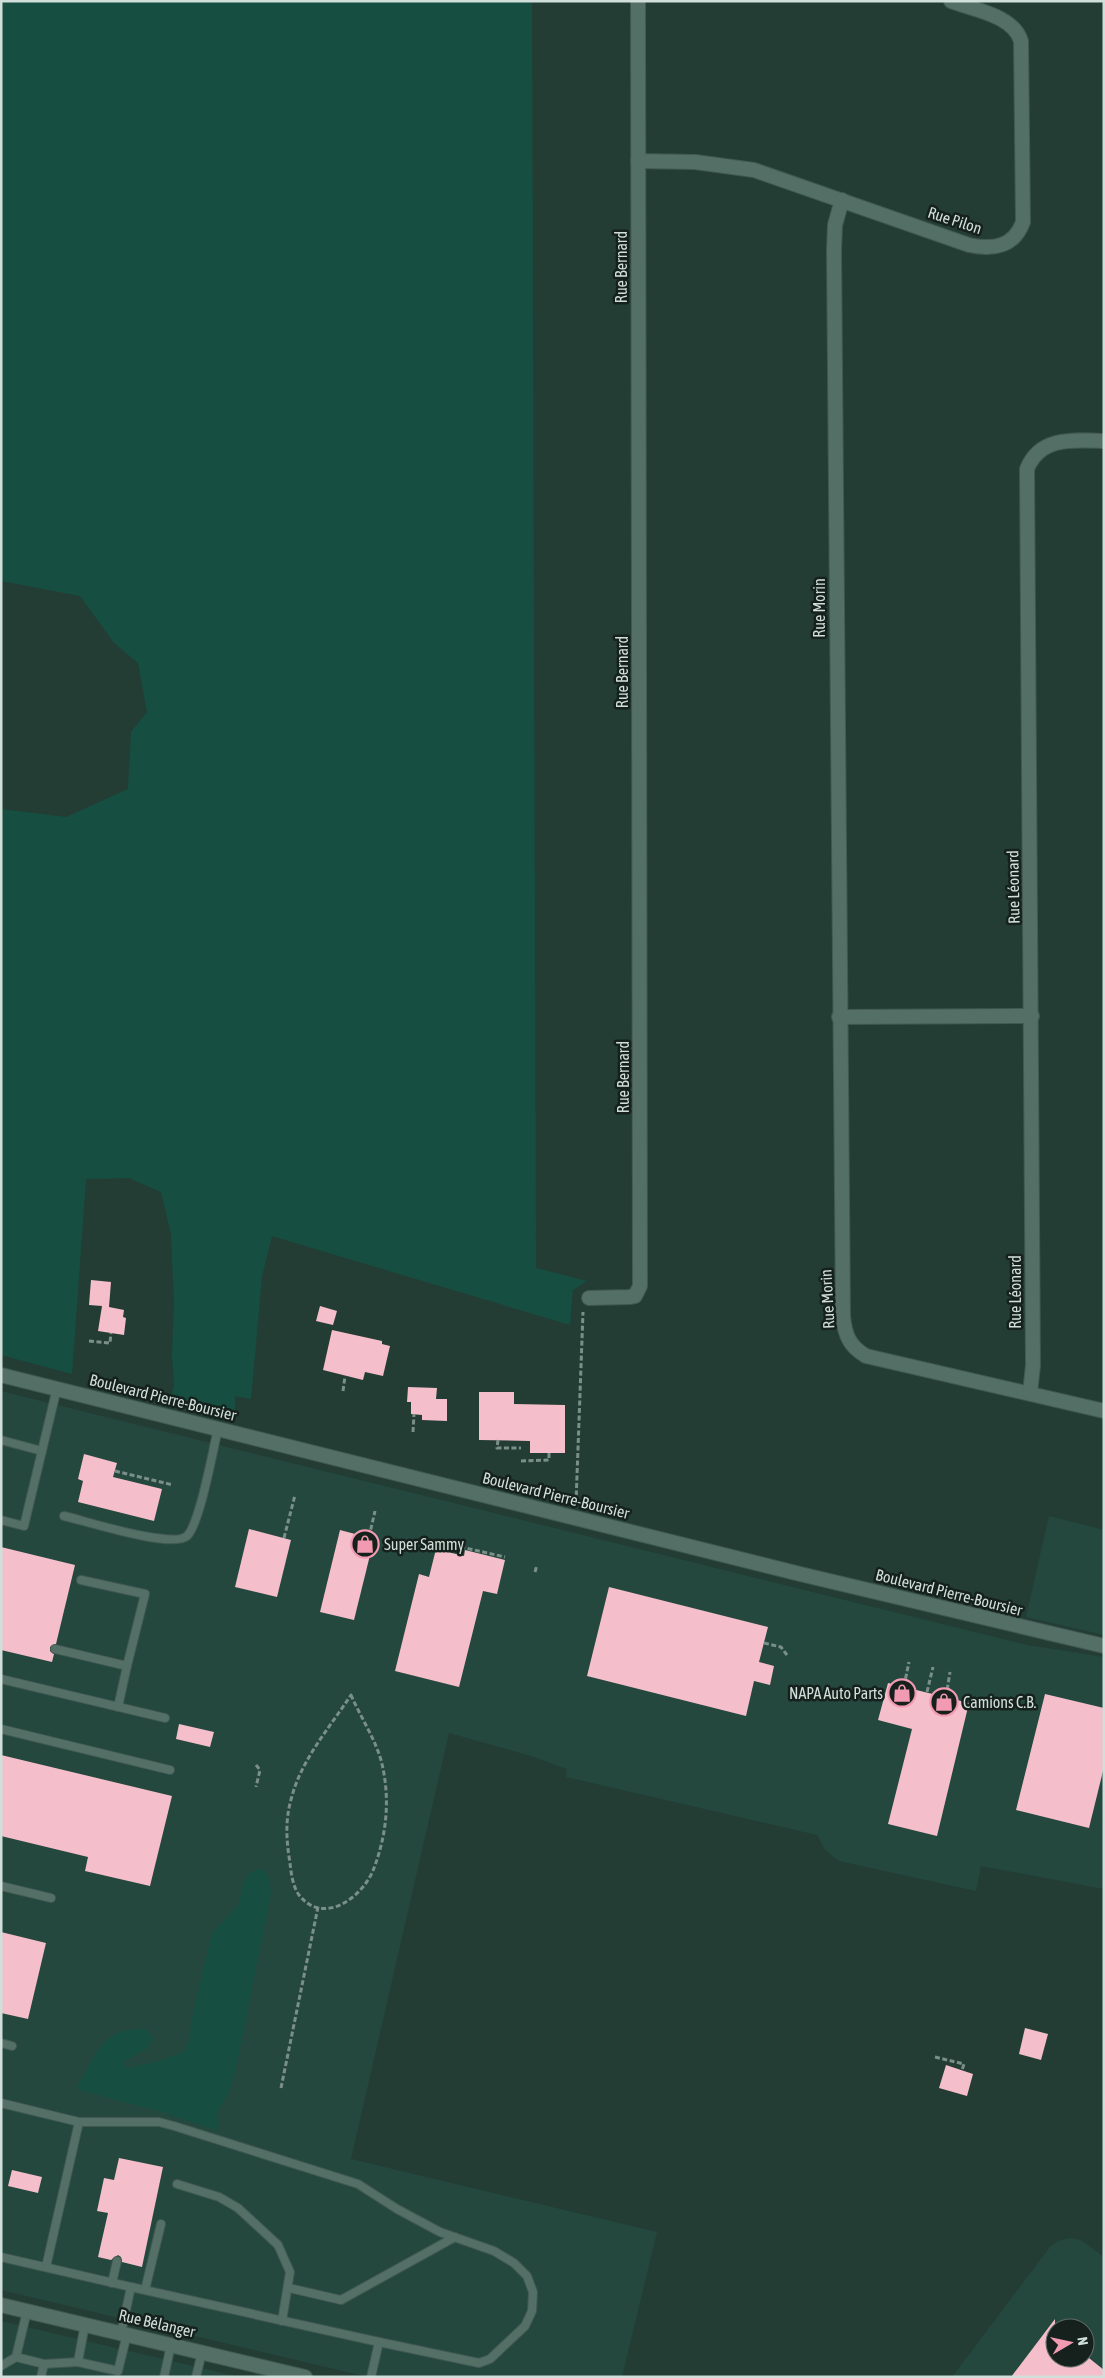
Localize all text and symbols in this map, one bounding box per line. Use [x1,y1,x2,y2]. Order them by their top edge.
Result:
street label: Rue Pilon [926,203,984,237]
street label: Rue Bernard [612,231,630,303]
street label: Rue Morin [810,578,828,638]
street label: Rue Bernard [613,636,631,708]
street label: Rue Léonard [1003,850,1023,924]
street label: Rue Bernard [614,1041,632,1113]
street label: Rue Léonard [1006,1255,1024,1329]
street label: Rue Morin [816,1269,838,1329]
street label: Boulevard Pierre-Boursier [88,1370,238,1424]
street label: Boulevard Pierre-Boursier [481,1468,631,1522]
shop icon: Super Sammy [350,1529,380,1559]
place label: Super Sammy [384,1535,464,1554]
street label: Boulevard Pierre-Boursier [874,1565,1024,1619]
shop icon: NAPA Auto Parts [887,1678,917,1708]
place label: NAPA Auto Parts [789,1684,883,1702]
shop icon: Camions C.B. [929,1687,959,1717]
place label: Camions C.B. [963,1693,1037,1711]
street label: Rue Bélanger [117,2305,197,2342]
north arrow [1045,2318,1095,2368]
text: N [1074,2336,1091,2346]

